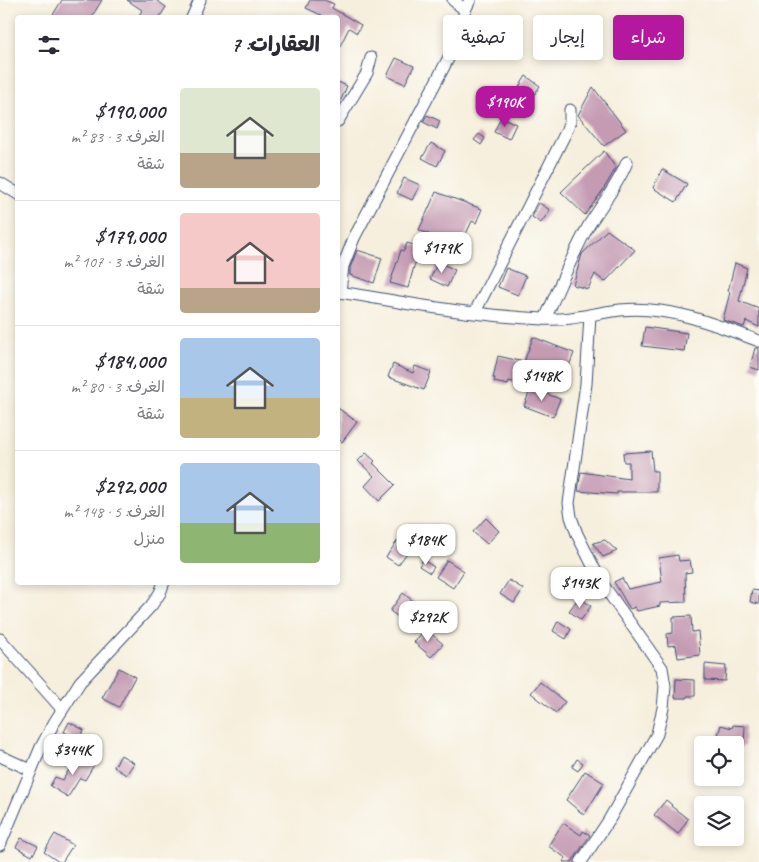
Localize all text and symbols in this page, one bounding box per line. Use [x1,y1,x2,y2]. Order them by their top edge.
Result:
chip: تصفية [443,15,523,60]
chip: إيجار [533,15,603,60]
chip: شراء [613,15,684,60]
icon: filters [35,31,63,59]
text: العقارات: 7 [231,31,320,57]
pin: $190K [470,86,540,128]
text: $190K [487,92,523,112]
text: $190,000 [95,98,165,124]
icon: home [220,108,280,168]
text: الغرف: 3 · 83 m² [71,127,165,147]
text: شقة [137,154,165,174]
text: $179,000 [95,223,165,249]
pin: $179K [407,232,477,274]
icon: home [220,233,280,293]
text: $179K [424,238,460,258]
text: الغرف: 3 · 107 m² [64,252,165,272]
text: شقة [137,279,165,299]
text: $184,000 [95,348,165,374]
icon: home [220,358,280,418]
pin: $148K [507,360,577,402]
text: $148K [524,366,560,386]
text: الغرف: 3 · 80 m² [71,377,165,397]
text: شقة [137,404,165,424]
text: $292,000 [95,473,165,499]
icon: home [220,483,280,543]
text: الغرف: 5 · 148 m² [64,502,165,522]
pin: $184K [391,524,461,566]
text: منزل [133,529,165,549]
text: $184K [408,530,444,550]
pin: $143K [545,566,615,609]
text: $143K [562,573,598,593]
pin: $292K [393,600,463,643]
text: $292K [410,607,446,627]
pin: $344K [38,734,108,776]
map controls [694,736,744,846]
button: locate [694,736,744,786]
text: $344K [55,740,91,760]
button: layers [694,796,744,846]

